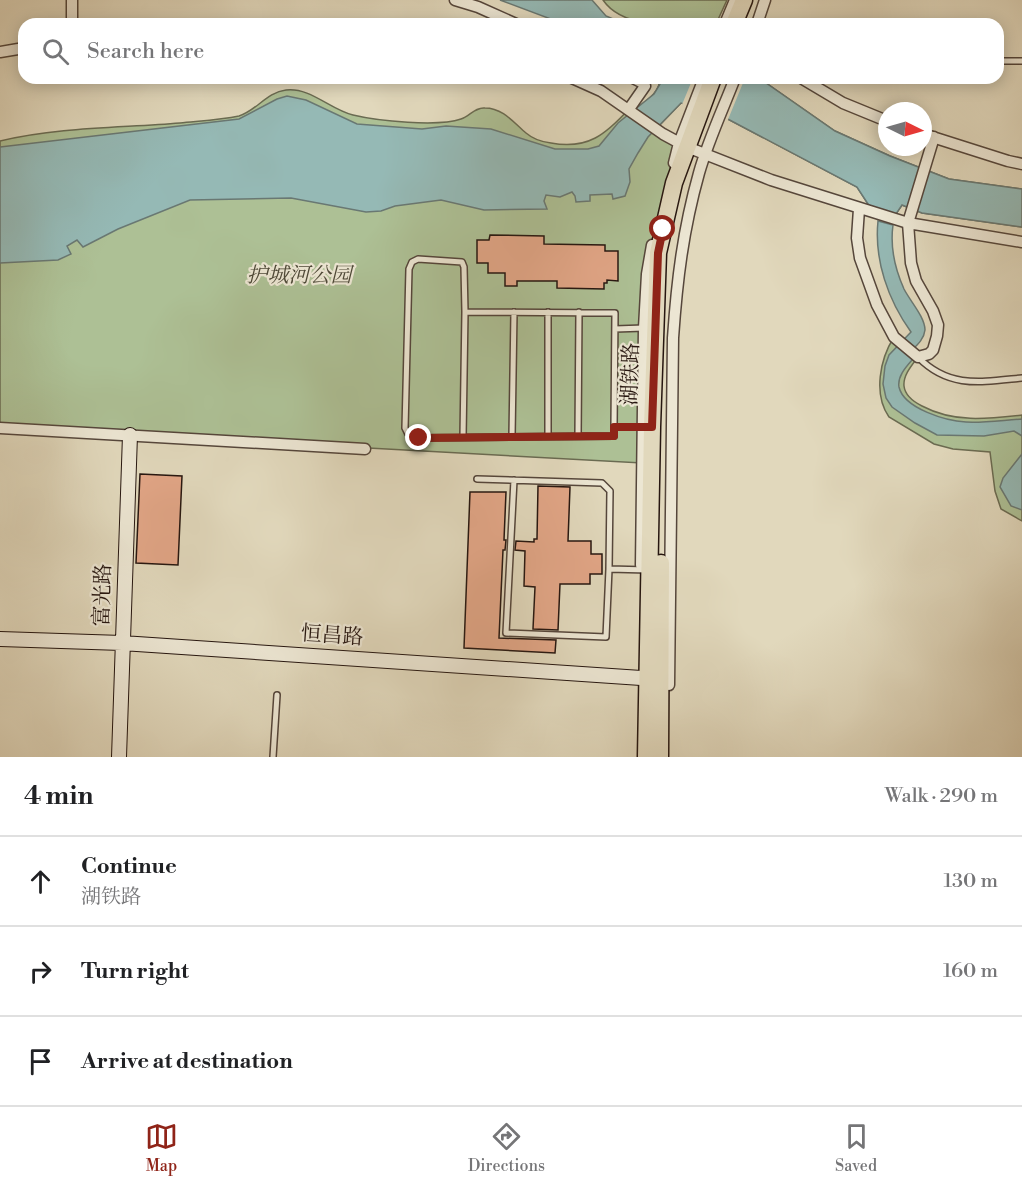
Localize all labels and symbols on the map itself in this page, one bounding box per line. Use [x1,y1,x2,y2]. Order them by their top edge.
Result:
north arrow [878,102,932,156]
route start [649,215,675,241]
park label: 护城河公园 [247,263,354,289]
street label: 湖铁路 [617,342,645,406]
route end [405,424,431,450]
street label: 富光路 [89,563,117,627]
street label: 恒昌路 [300,621,364,651]

